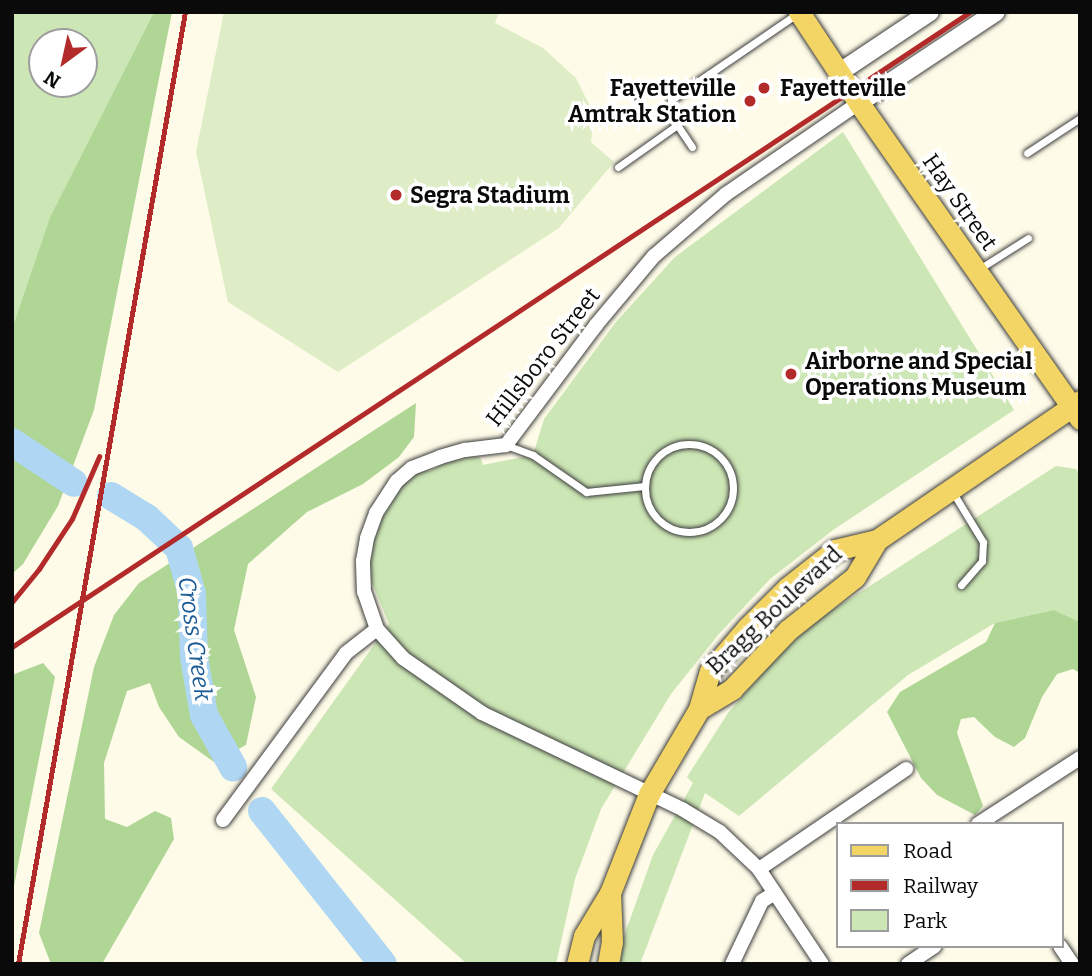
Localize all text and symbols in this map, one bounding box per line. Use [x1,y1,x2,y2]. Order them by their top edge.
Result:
north arrow [28,28,98,98]
text: N [40,66,65,93]
place label: Fayetteville Amtrak Station [568,74,736,128]
place label: Fayetteville [780,74,906,102]
marker: Fayetteville [754,78,774,98]
marker: Fayetteville Amtrak Station [742,93,758,109]
street label: Hay Street [917,148,1003,256]
place label: Segra Stadium [410,181,570,209]
marker: Segra Stadium [388,187,404,203]
street label: Hillsboro Street [480,282,606,432]
place label: Airborne and Special Operations Museum [805,347,1032,401]
marker: Airborne and Special Operations Museum [783,366,799,382]
street label: Bragg Boulevard [701,540,847,680]
water label: Cross Creek [171,575,217,703]
legend [836,822,1064,948]
text: Road [903,838,952,864]
text: Railway [903,873,978,899]
text: Park [903,908,947,934]

